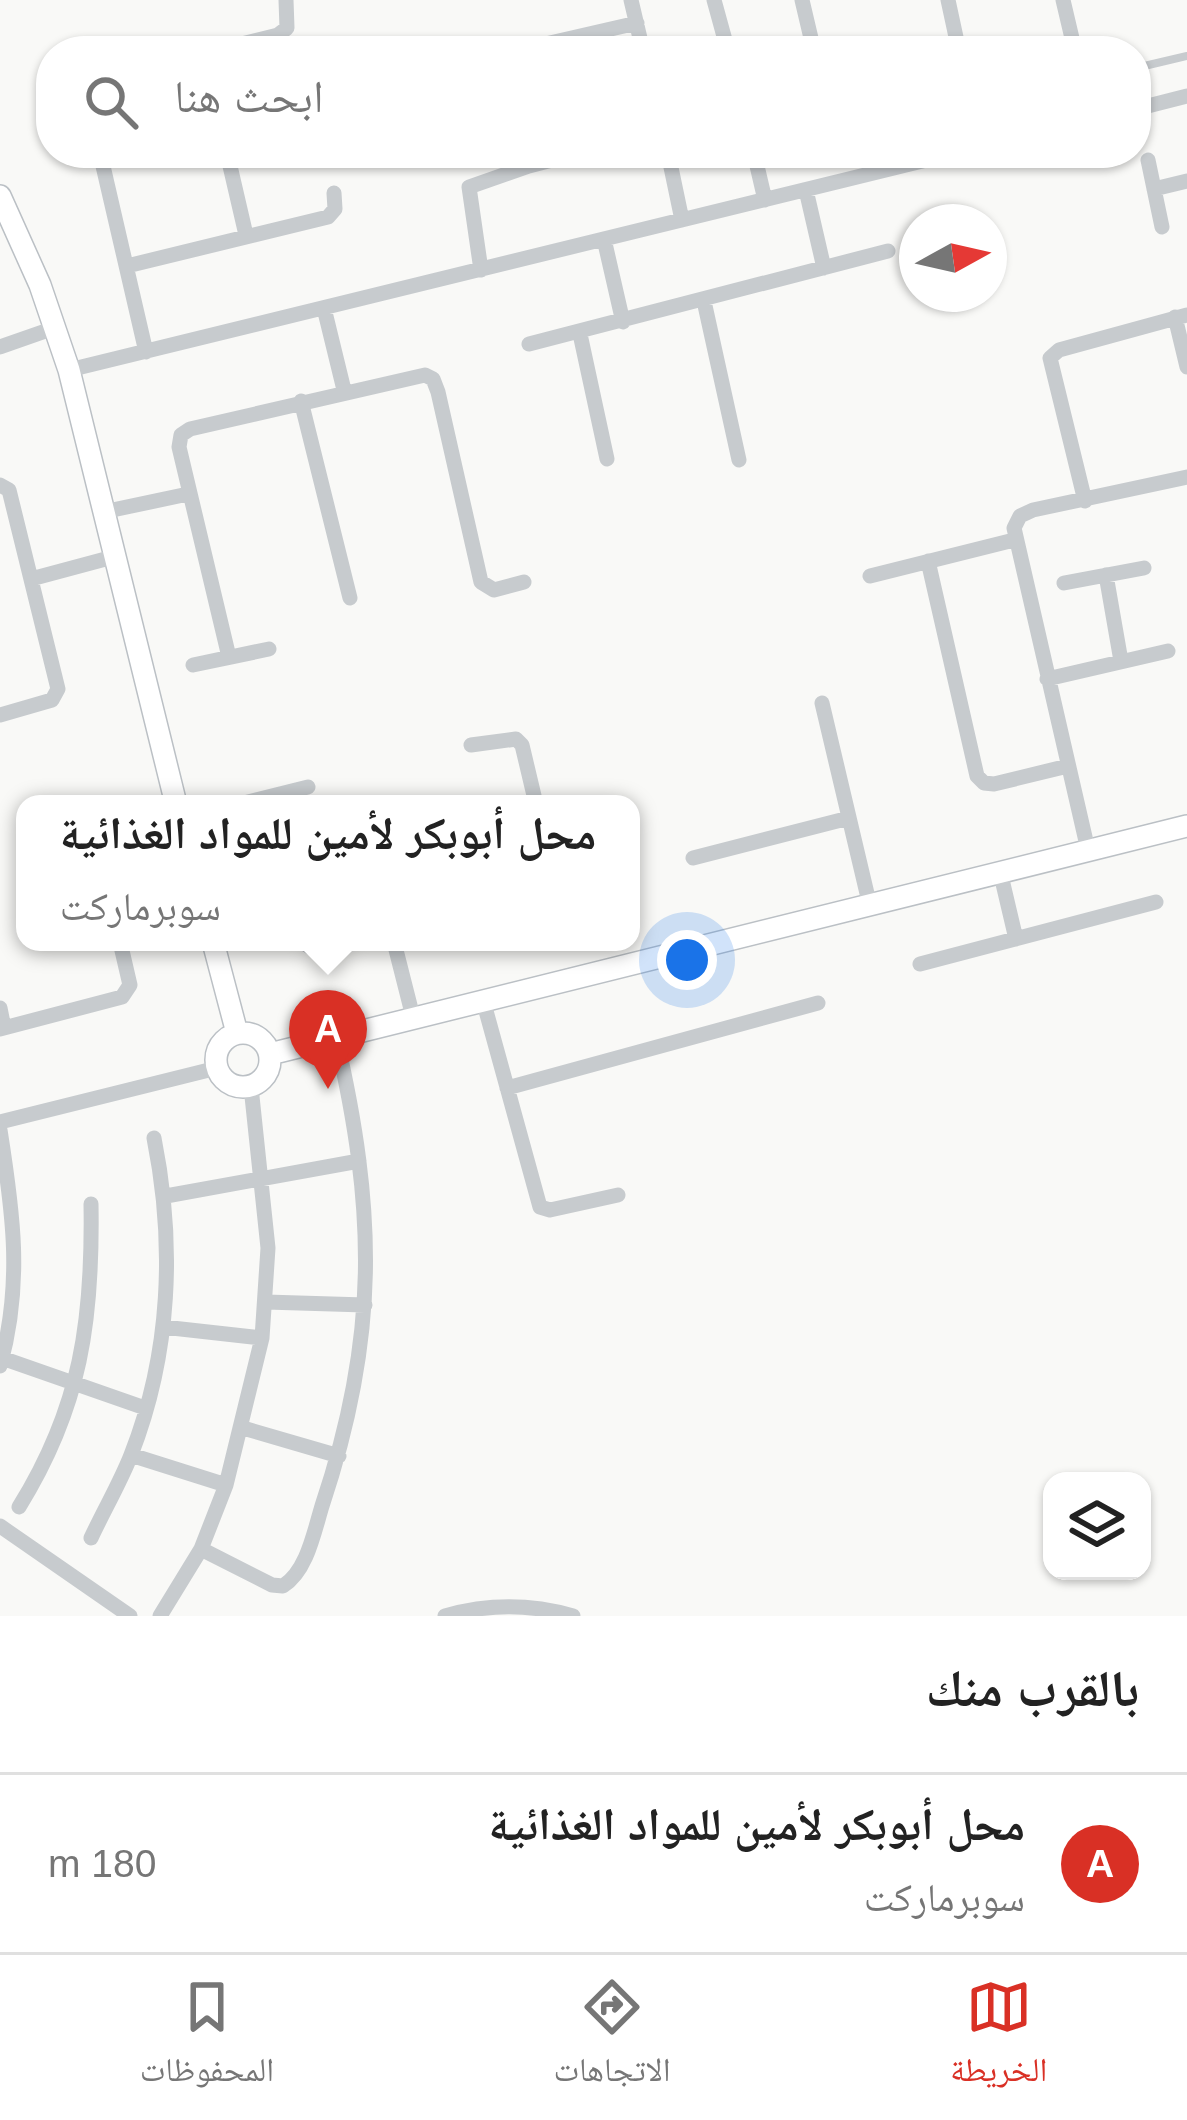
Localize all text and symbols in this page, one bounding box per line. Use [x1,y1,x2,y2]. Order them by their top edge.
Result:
search box [36,36,1151,168]
icon: search [78,69,144,135]
text: ابحث هنا [174,71,324,122]
north arrow [899,204,1007,312]
popup [16,795,640,951]
text: محل أبوبكر لأمين للمواد الغذائية [60,808,596,859]
text: سوبرماركت [60,885,221,928]
your location [657,930,717,990]
pin: A [289,990,367,1089]
map controls [1043,1472,1151,1580]
button: layers [1043,1472,1151,1580]
text: بالقرب منك [926,1660,1139,1717]
text: محل أبوبكر لأمين للمواد الغذائية [489,1799,1025,1850]
text: 180 m [48,1842,156,1885]
text: A [1086,1842,1114,1885]
text: سوبرماركت [864,1876,1025,1919]
tab: المحفوظات [140,1974,274,2102]
tab: الاتجاهات [553,1974,671,2102]
tab: الخريطة [950,1974,1047,2102]

